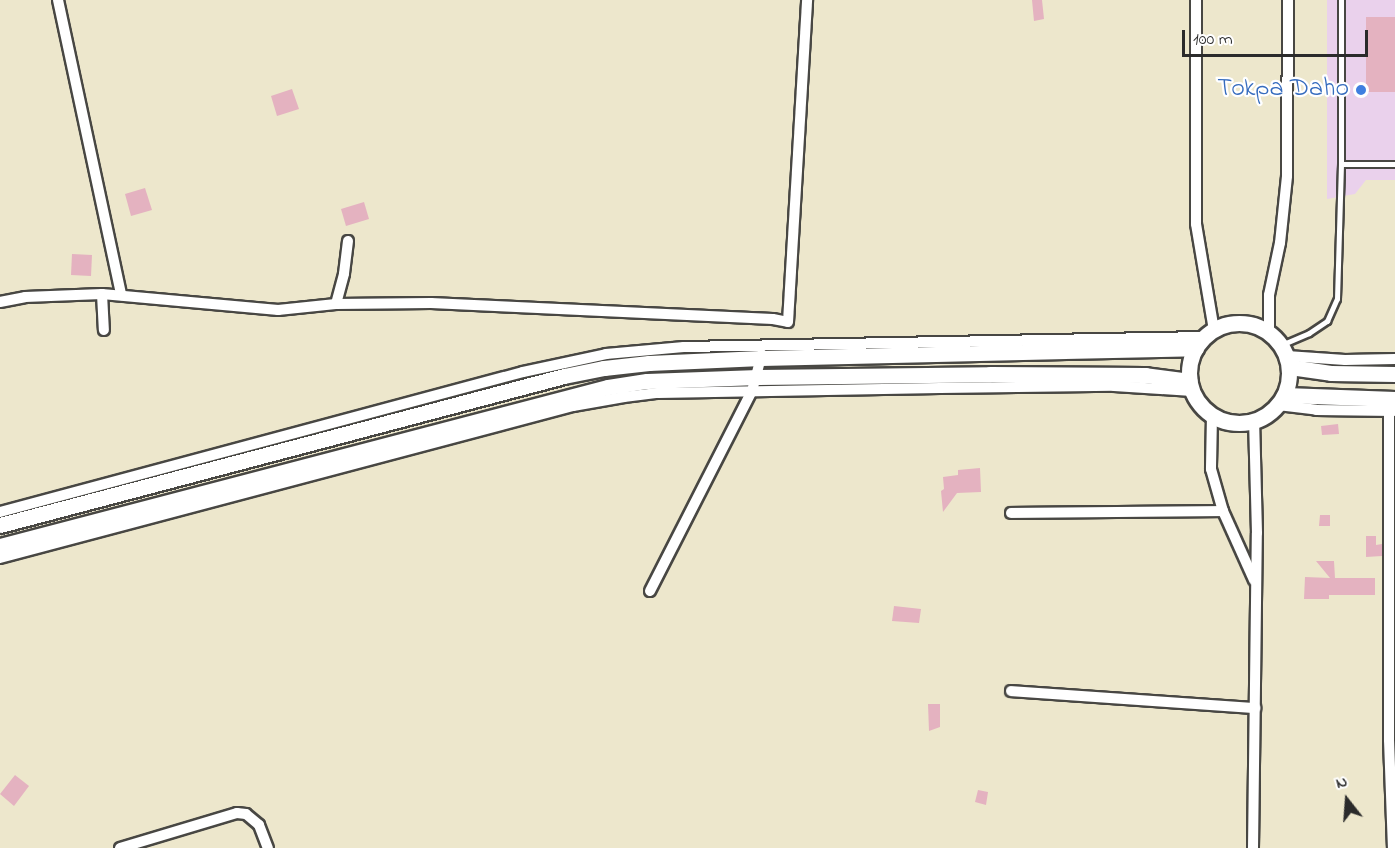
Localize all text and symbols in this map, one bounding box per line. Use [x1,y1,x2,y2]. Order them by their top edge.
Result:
scale bar [1185,18,1371,56]
text: 100 m [1193,27,1233,53]
place label: Tokpa Daho [1217,74,1349,106]
marker: Tokpa Daho [1354,83,1368,97]
north arrow [1317,770,1377,830]
text: N [1333,770,1350,796]

